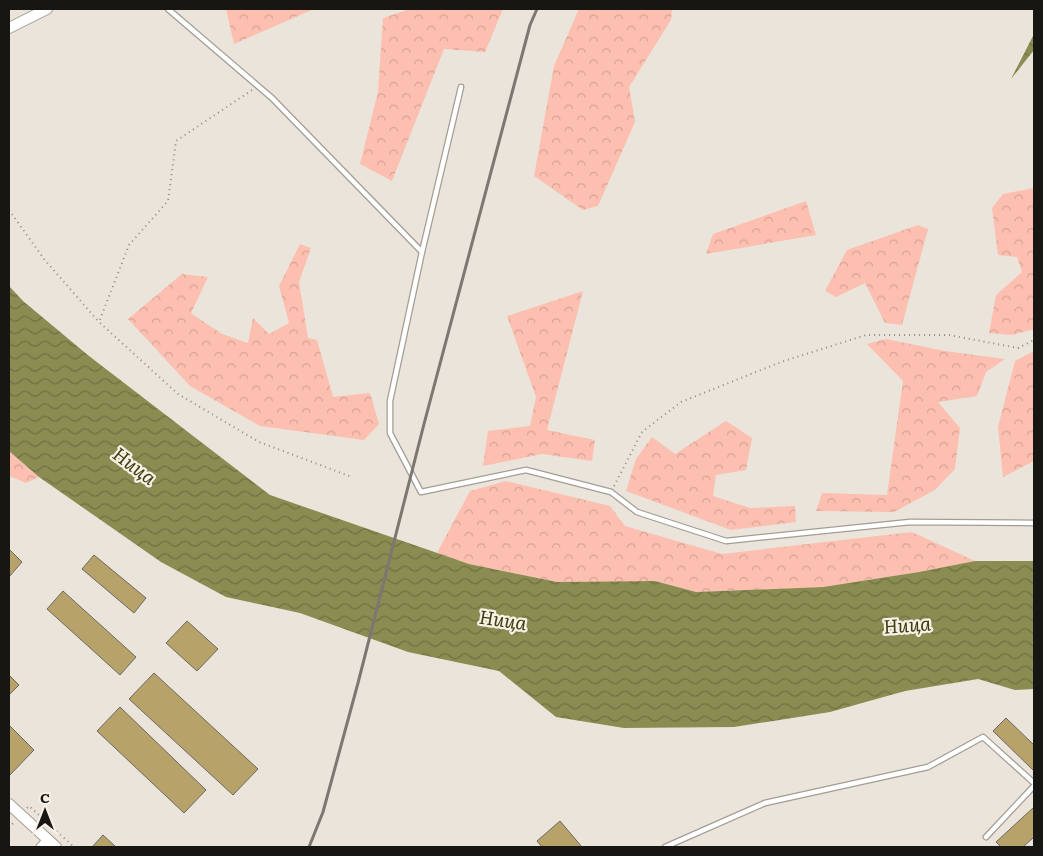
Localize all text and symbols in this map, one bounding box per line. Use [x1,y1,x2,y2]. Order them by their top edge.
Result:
water label: Ница [107,439,163,491]
water label: Ница [477,602,529,636]
water label: Ница [882,608,932,640]
north arrow [20,786,70,836]
text: С [40,787,50,807]

